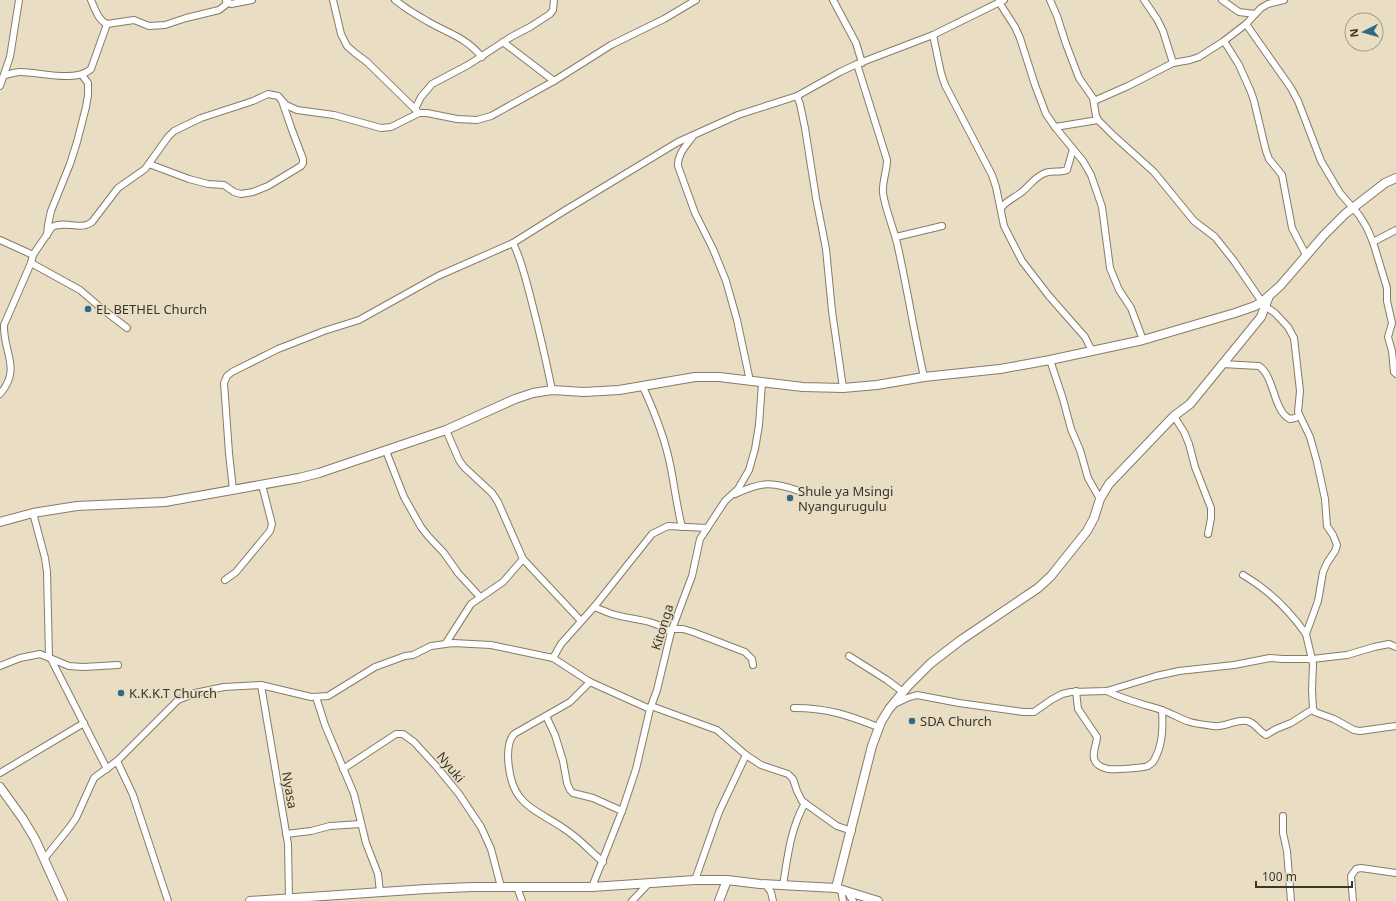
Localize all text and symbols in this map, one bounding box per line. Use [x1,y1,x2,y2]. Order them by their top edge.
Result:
north arrow [1344,12,1384,52]
text: N [1346,28,1361,38]
place label: EL BETHEL Church [96,300,207,318]
marker: EL BETHEL Church [83,304,93,314]
place label: Shule ya Msingi Nyangurugulu [798,482,893,515]
marker: Shule ya Msingi Nyangurugulu [785,493,795,503]
street label: Kitonga [646,602,678,652]
place label: K.K.K.T Church [129,684,217,702]
marker: K.K.K.T Church [116,688,126,698]
place label: SDA Church [920,712,992,730]
marker: SDA Church [907,716,917,726]
street label: Nyuki [433,748,469,786]
street label: Nyasa [278,770,302,810]
scale bar [1256,863,1352,889]
text: 100 m [1262,868,1297,885]

